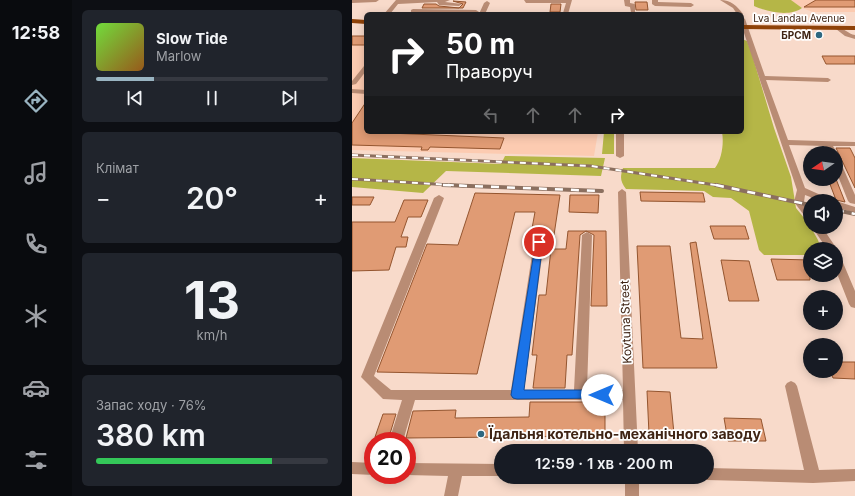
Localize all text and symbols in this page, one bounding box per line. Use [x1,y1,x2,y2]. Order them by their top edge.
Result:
street label: Lva Landau Avenue [753,12,845,24]
text: 12:58 [12,22,60,43]
text: 50 m [446,27,515,61]
icon: right [380,28,432,80]
text: Slow Tide [156,29,228,48]
place label: БРСМ [781,29,811,41]
marker: БРСМ [814,30,824,40]
text: Marlow [156,48,202,64]
text: Праворуч [446,61,533,82]
icon: directions [22,87,50,115]
icon: previous [124,87,146,109]
icon: pause [201,87,223,109]
icon: next [278,87,300,109]
icon: left [480,104,502,126]
icon: ahead [522,104,544,126]
icon: ahead [564,104,586,126]
icon: right [606,104,628,126]
north arrow [803,146,843,186]
map controls [803,146,843,378]
icon: music [22,159,50,187]
text: Клімат [96,160,139,176]
text: 20° [186,180,238,216]
text: − [96,185,111,211]
text: + [313,185,328,211]
button: sound [803,194,843,234]
pin [522,225,556,259]
icon: phone [22,230,50,258]
icon: arrive [528,231,550,253]
button: layers [803,242,843,282]
text: 13 [184,269,240,332]
street label: Kovtuna Street [617,280,634,364]
button: + [803,290,843,330]
icon: climate [22,302,50,330]
text: km/h [197,327,227,343]
button: − [803,338,843,378]
icon: car [22,374,50,402]
position arrow [581,374,623,416]
text: Запас ходу · 76% [96,397,206,413]
text: 380 km [96,417,206,453]
place label: Їдальня котельно-механічного заводу [488,425,762,442]
marker: Їдальня котельно-механічного заводу [476,429,486,439]
speed limit sign: 20 [364,432,416,484]
icon: filters [22,446,50,474]
text: 12:59 · 1 хв · 200 m [535,454,673,473]

